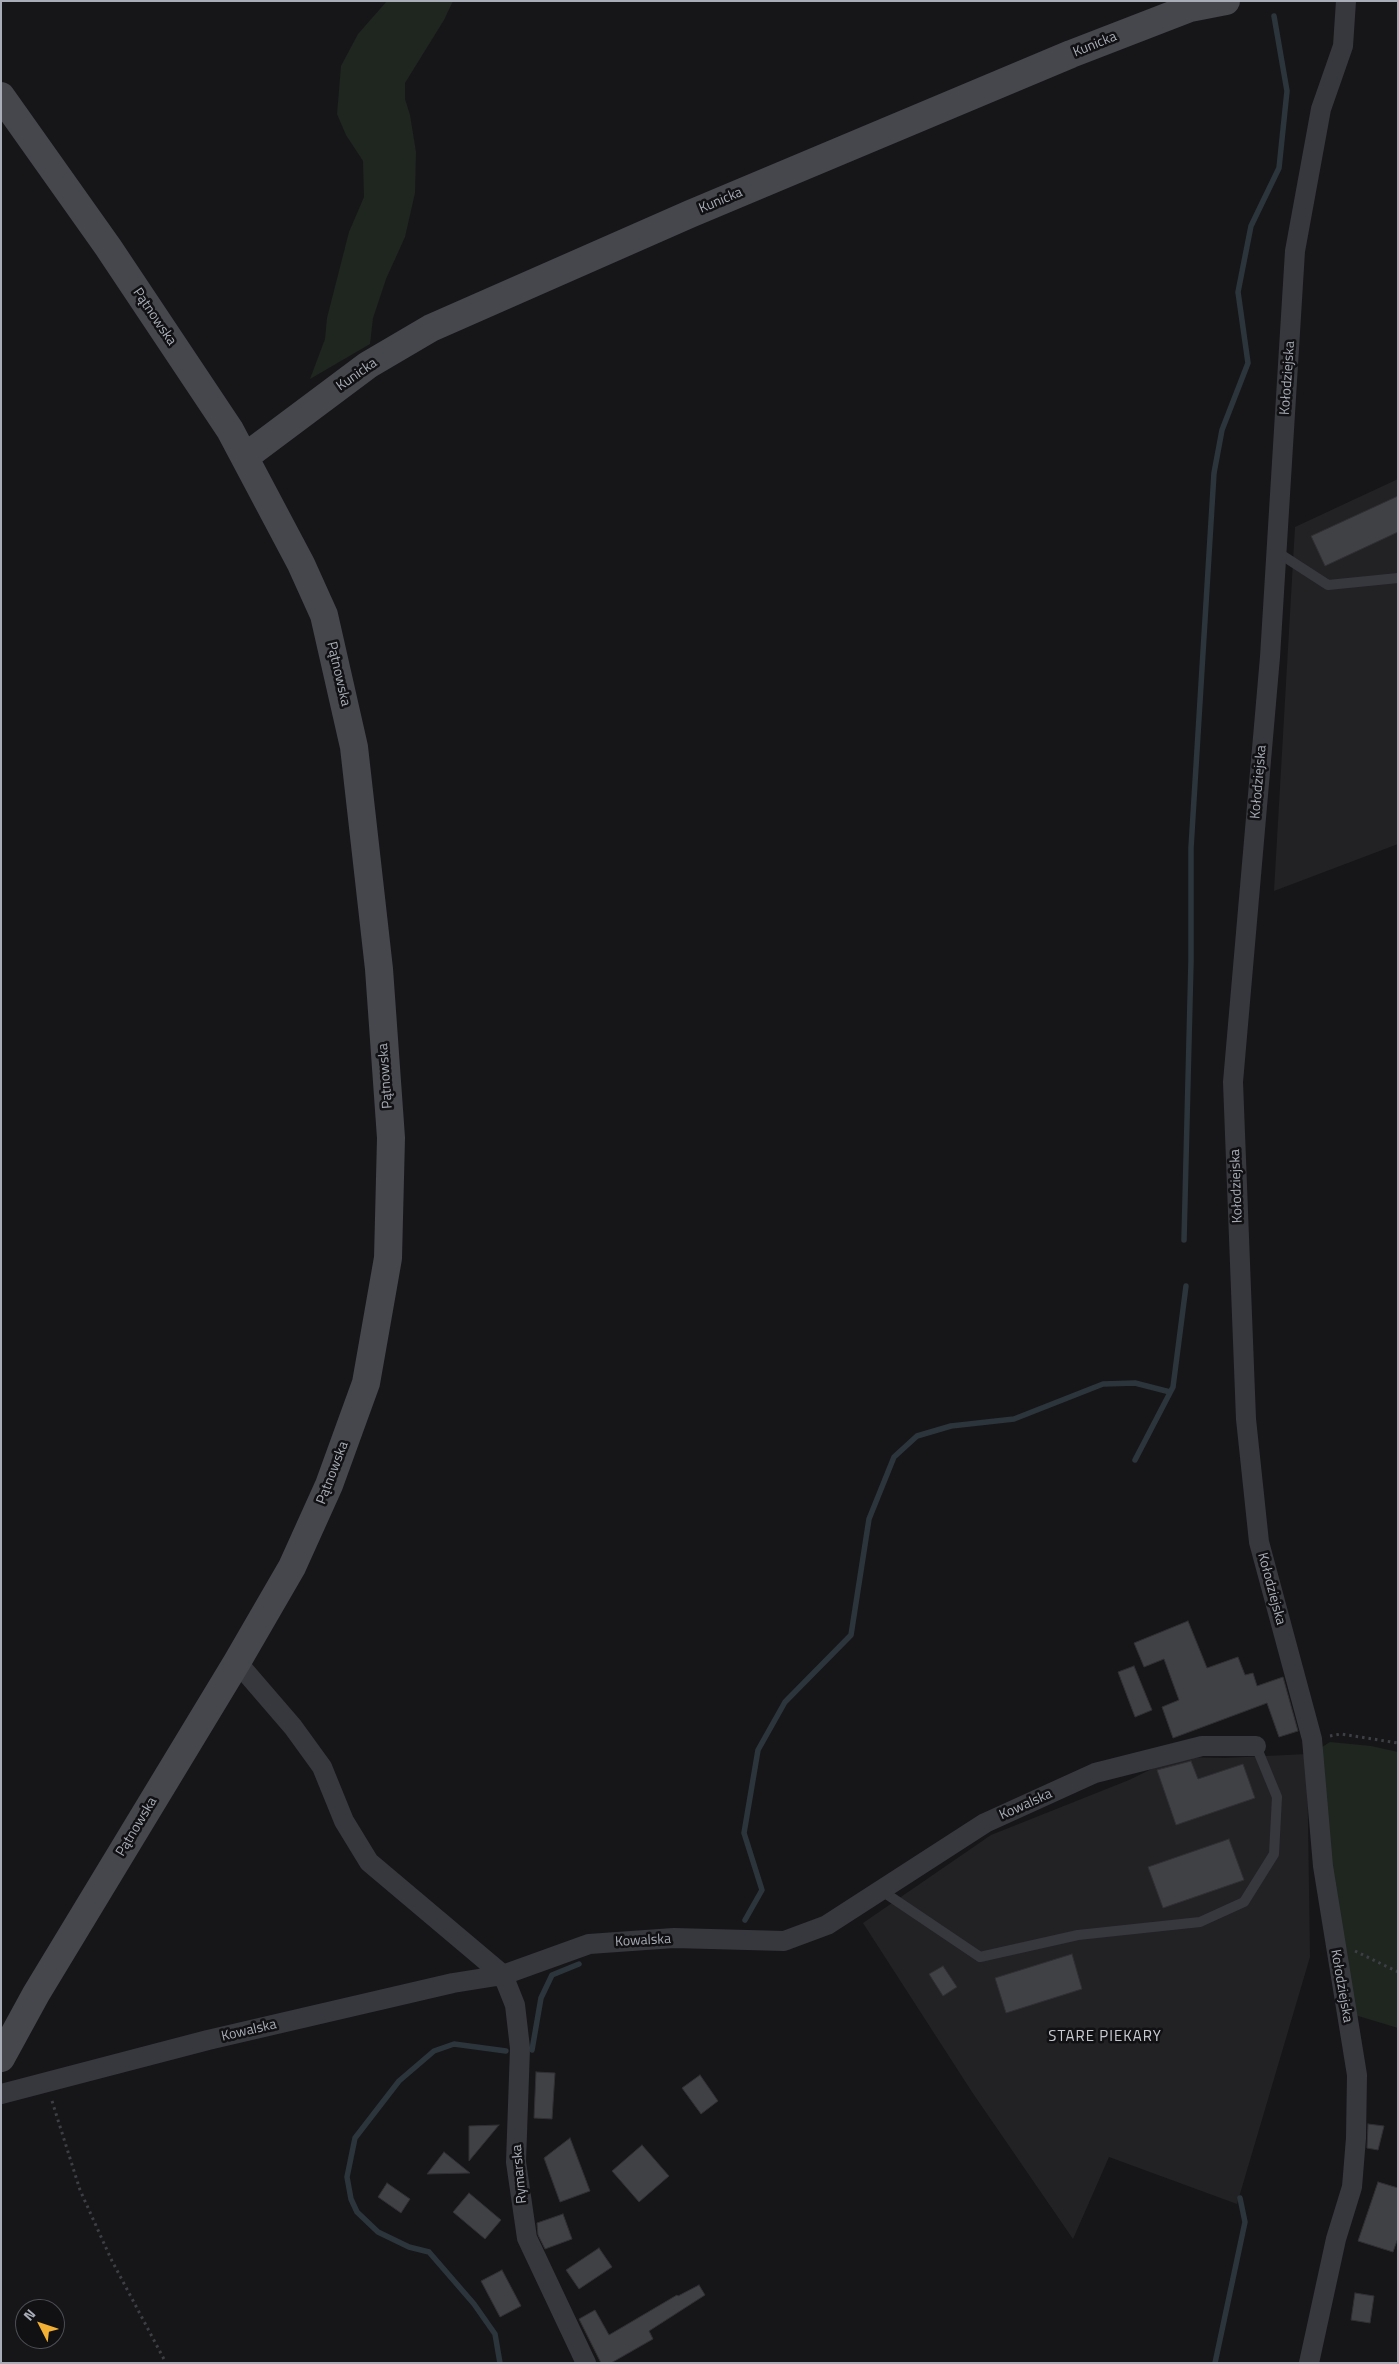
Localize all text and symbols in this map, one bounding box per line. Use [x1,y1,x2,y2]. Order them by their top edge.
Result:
street label: Kunicka [1071,29,1119,61]
street label: Kunicka [697,184,745,218]
street label: Pątnowska [129,285,179,349]
street label: Kołodziejska [1277,340,1299,416]
street label: Kunicka [334,355,380,395]
street label: Pątnowska [322,640,354,708]
street label: Kołodziejska [1247,744,1271,820]
street label: Pątnowska [375,1043,397,1109]
street label: Kołodziejska [1227,1149,1247,1223]
street label: Pątnowska [313,1439,353,1507]
street label: Kołodziejska [1253,1551,1289,1627]
street label: Kowalska [997,1786,1055,1824]
street label: Pątnowska [113,1794,161,1860]
street label: Kowalska [615,1931,671,1951]
street label: Kołodziejska [1326,1948,1356,2024]
street label: Kowalska [220,2017,278,2045]
district label: STARE PIEKARY [1047,2028,1163,2046]
street label: Rymarska [509,2144,531,2204]
north arrow [15,2299,65,2349]
text: N [18,2304,40,2325]

